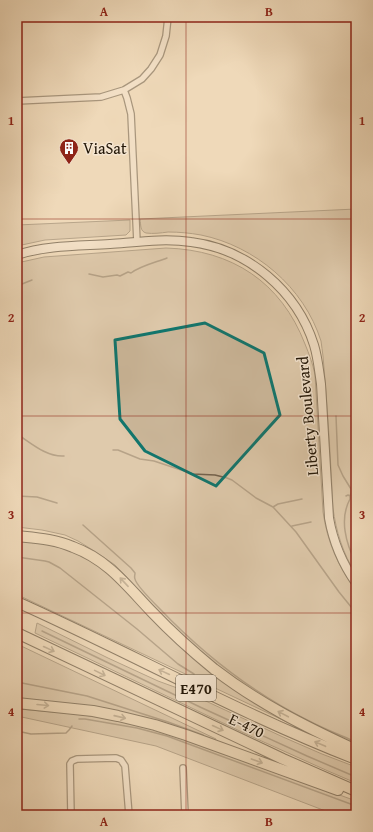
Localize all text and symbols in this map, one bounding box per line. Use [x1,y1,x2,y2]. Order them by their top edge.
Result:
text: A [100,2,109,21]
text: B [265,2,273,21]
text: 1 [8,111,14,130]
text: 1 [359,111,365,130]
place label: ViaSat [83,136,127,160]
building icon: ViaSat [58,137,80,165]
text: 2 [8,308,15,327]
text: 2 [359,308,366,327]
street label: Liberty Boulevard [290,355,324,477]
text: 3 [8,505,14,524]
text: 3 [359,505,365,524]
one-way arrow [119,577,129,587]
one-way arrow [43,646,55,653]
one-way arrow [158,668,170,675]
one-way arrow [94,670,106,677]
road number: E470 [176,675,216,701]
text: 4 [8,702,15,721]
one-way arrow [36,702,49,709]
text: 4 [359,702,366,721]
street label: E-470 [225,706,269,744]
one-way arrow [277,710,289,718]
one-way arrow [114,713,127,721]
one-way arrow [212,725,224,732]
one-way arrow [314,740,326,748]
one-way arrow [251,757,263,765]
text: A [100,812,109,831]
text: B [265,812,273,831]

